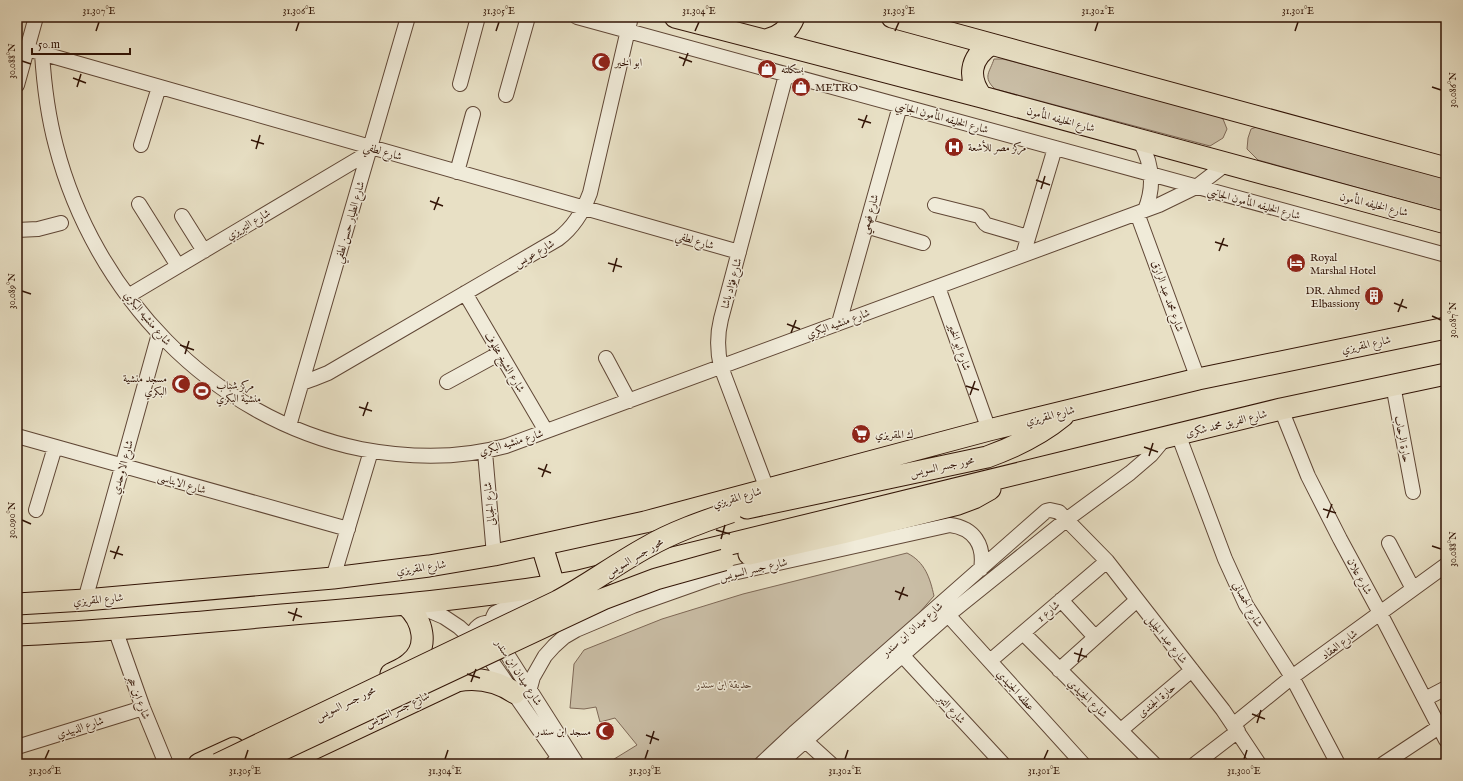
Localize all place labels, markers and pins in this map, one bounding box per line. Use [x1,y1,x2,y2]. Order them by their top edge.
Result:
mosque icon: ابو الخير [590,51,612,73]
place label: ابو الخير [614,56,642,70]
shop icon: بسكلته [756,58,778,80]
place label: بسكلته [781,63,804,77]
shop icon: METRO [790,76,812,98]
place label: METRO [815,81,858,95]
hospital icon: مركز مصر للأشعة [943,136,965,158]
place label: مركز مصر للأشعة [968,140,1026,155]
place label: Royal Marshal Hotel [1310,251,1376,278]
hotel icon: Royal Marshal Hotel [1285,252,1307,274]
place label: DR. Ahmed Elbassiony [1305,284,1361,311]
building icon: DR. Ahmed Elbassiony [1363,285,1385,307]
place label: مسجد منشية البكري [123,372,167,400]
mosque icon: مسجد منشية البكري [170,373,192,395]
place label: مركز شباب منشية البكري [216,379,261,407]
sports icon: مركز شباب منشية البكري [191,380,213,402]
supermarket icon: ك المقريزي [850,423,872,445]
place label: ك المقريزي [875,428,913,443]
mosque icon: مسجد ابن سندر [594,720,616,742]
place label: مسجد ابن سندر [535,725,591,739]

